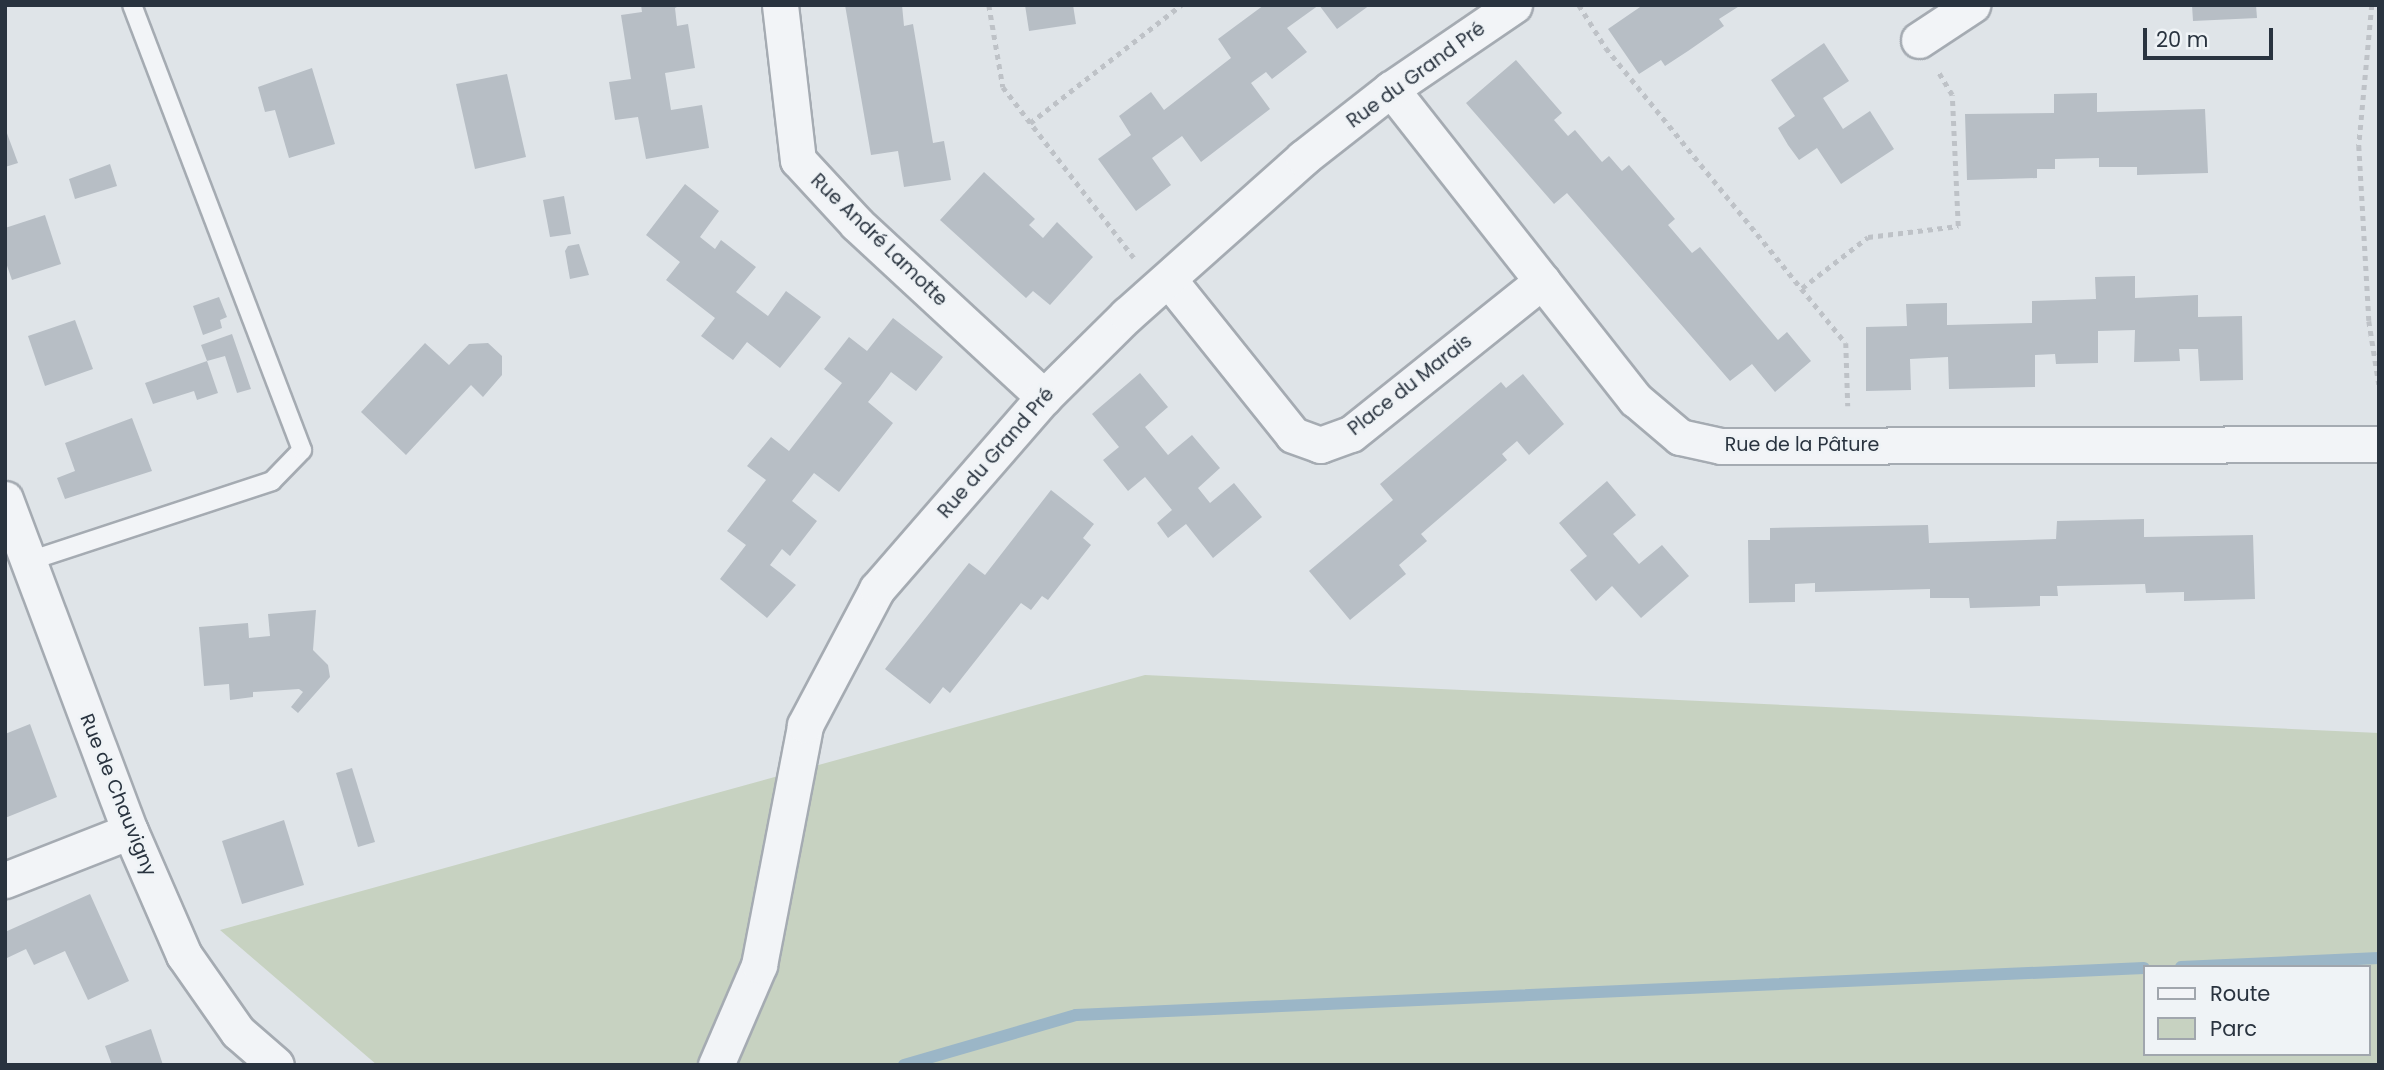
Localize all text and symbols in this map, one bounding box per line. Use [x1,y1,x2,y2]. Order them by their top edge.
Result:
scale bar [2146,14,2276,58]
street label: Rue du Grand Pré [1342,17,1490,133]
text: 20 m [2156,25,2209,54]
street label: Rue André Lamotte [806,169,952,311]
street label: Place du Marais [1344,330,1476,440]
street label: Rue du Grand Pré [933,383,1059,523]
street label: Rue de la Pâture [1725,434,1879,456]
street label: Rue de Chauvigny [75,710,161,880]
legend [2142,965,2370,1056]
text: Route [2210,979,2270,1008]
text: Parc [2210,1014,2257,1043]

